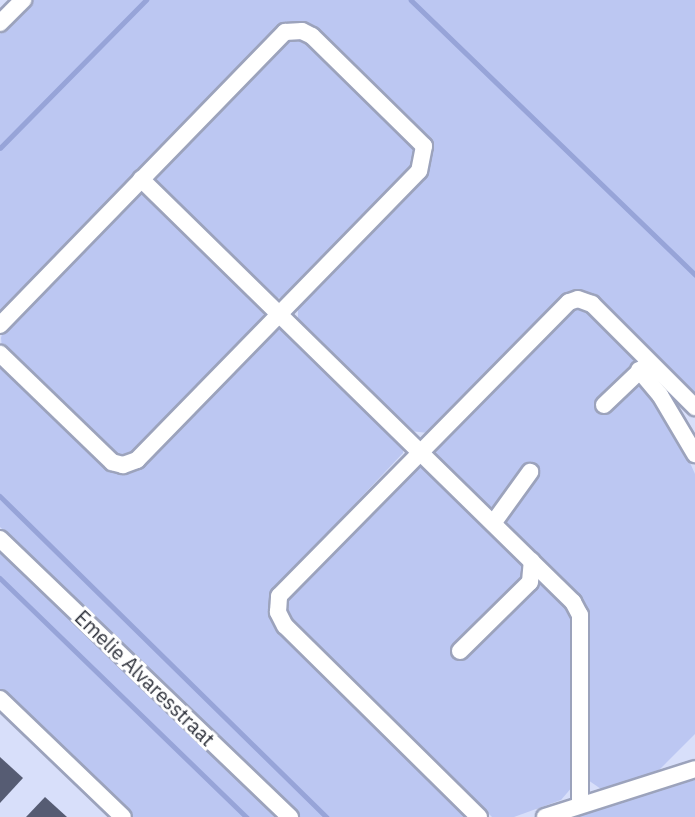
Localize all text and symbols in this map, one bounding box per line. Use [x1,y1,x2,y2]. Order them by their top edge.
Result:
street label: Emelie Alvaresstraat [70,605,220,751]

